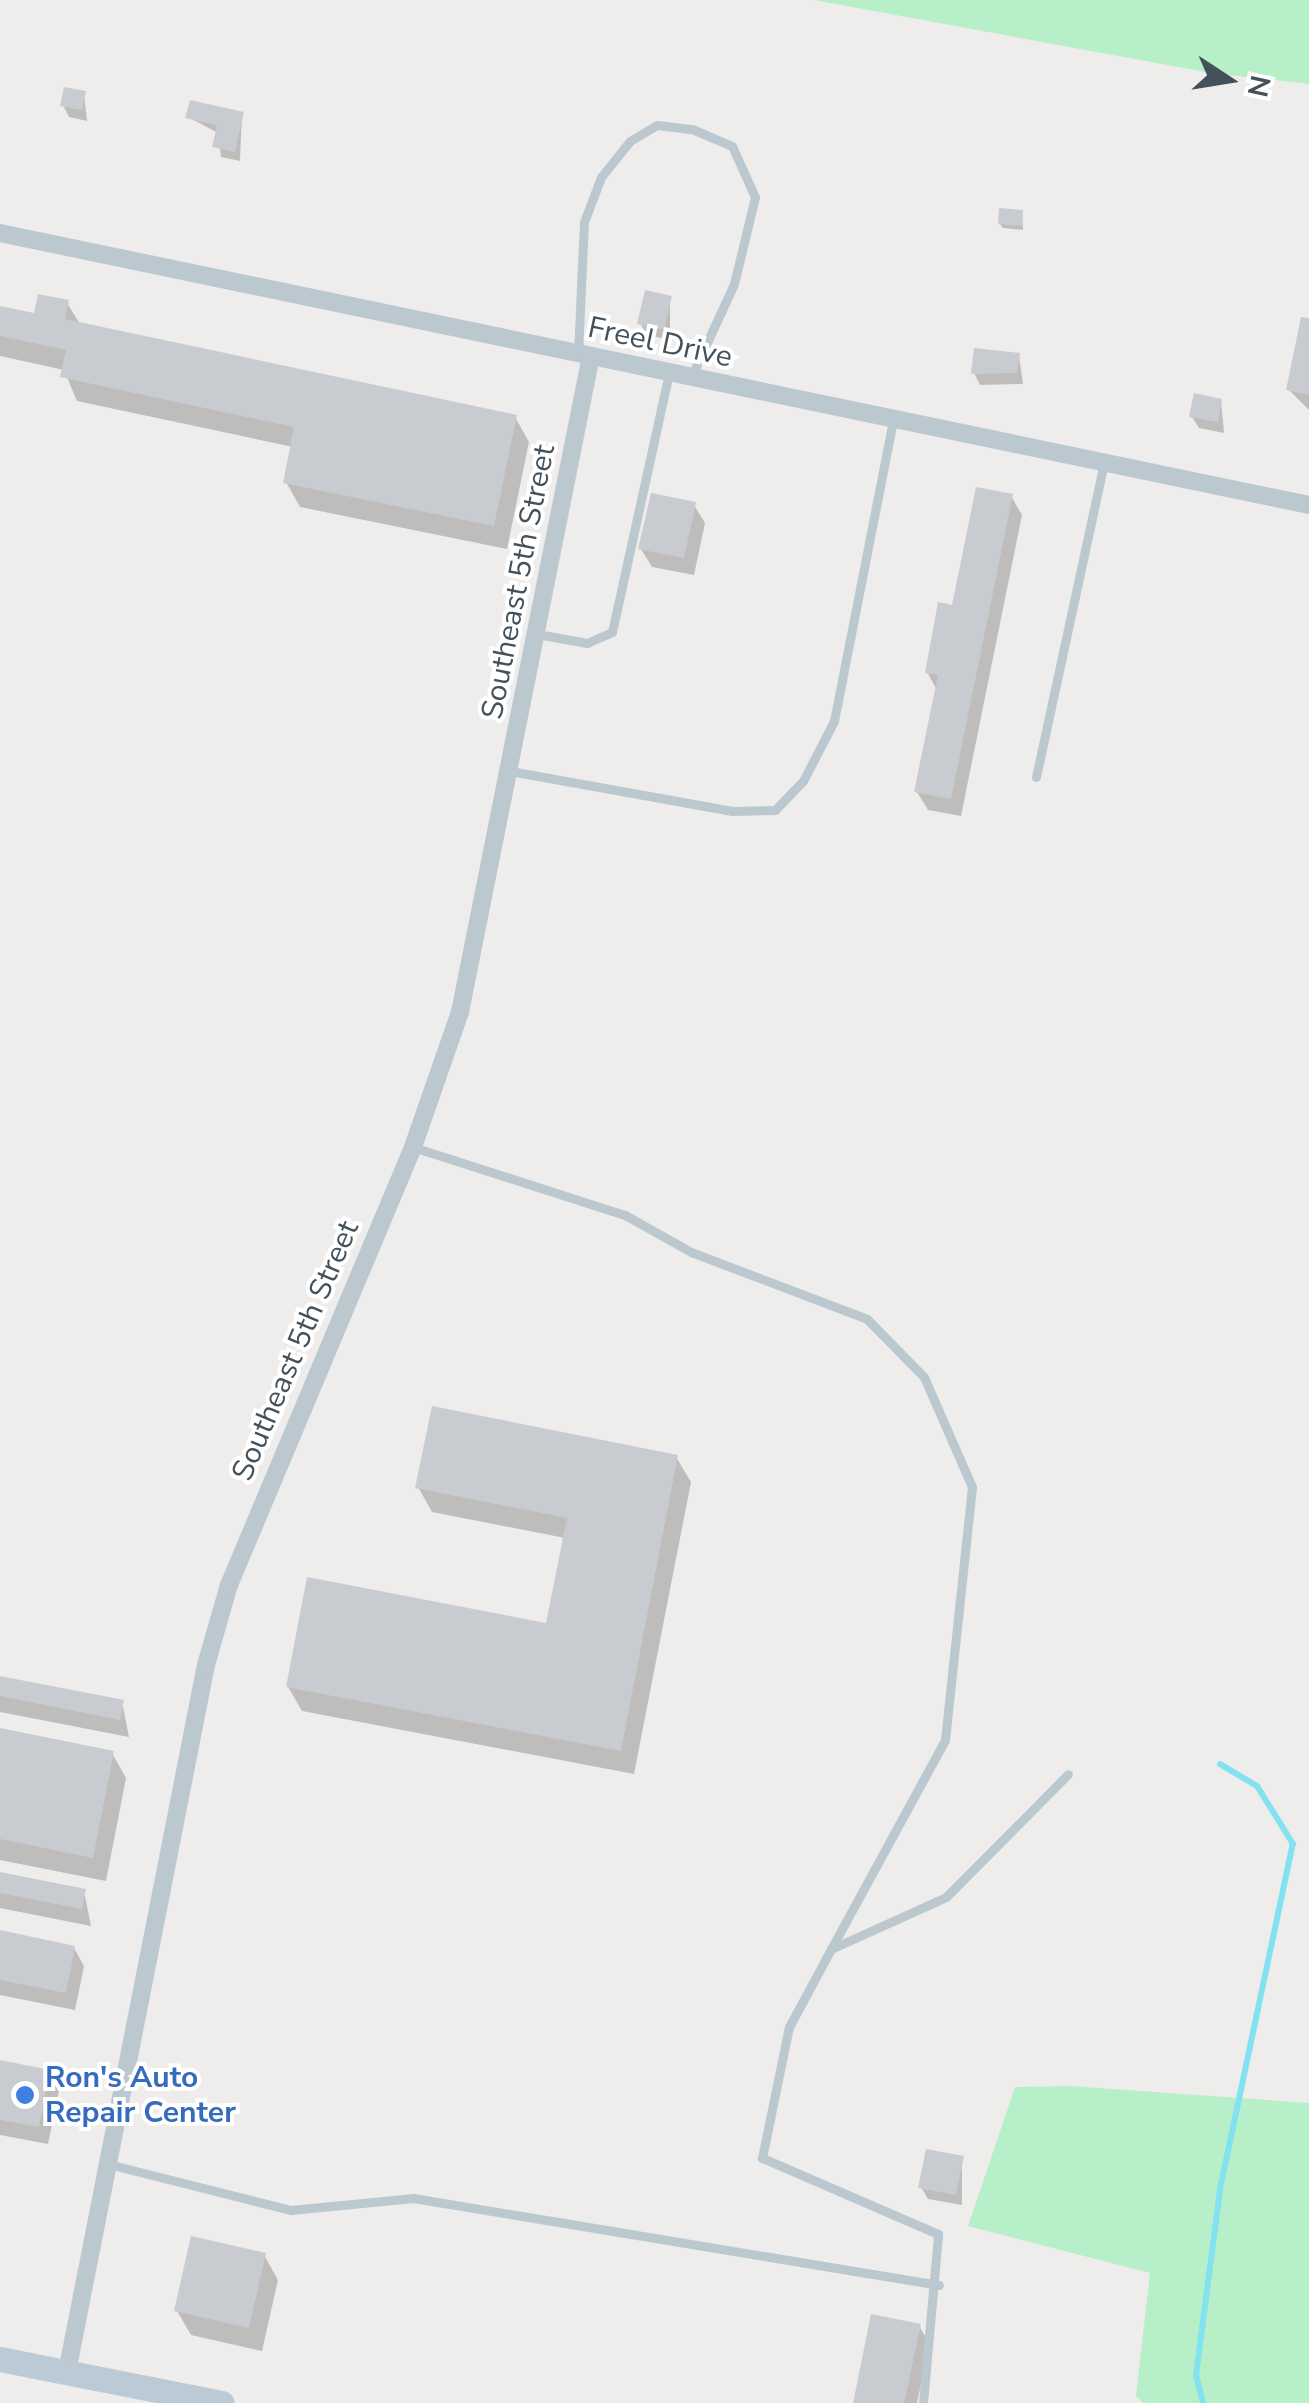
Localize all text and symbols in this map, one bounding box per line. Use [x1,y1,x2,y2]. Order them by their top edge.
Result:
north arrow [1179,30,1279,130]
text: N [1238,72,1279,100]
street label: Freel Drive [585,310,735,376]
street label: Southeast 5th Street [475,442,563,722]
street label: Southeast 5th Street [225,1216,367,1486]
place label: Ron's Auto Repair Center [45,2060,236,2130]
marker: Ron's Auto Repair Center [14,2084,36,2106]

